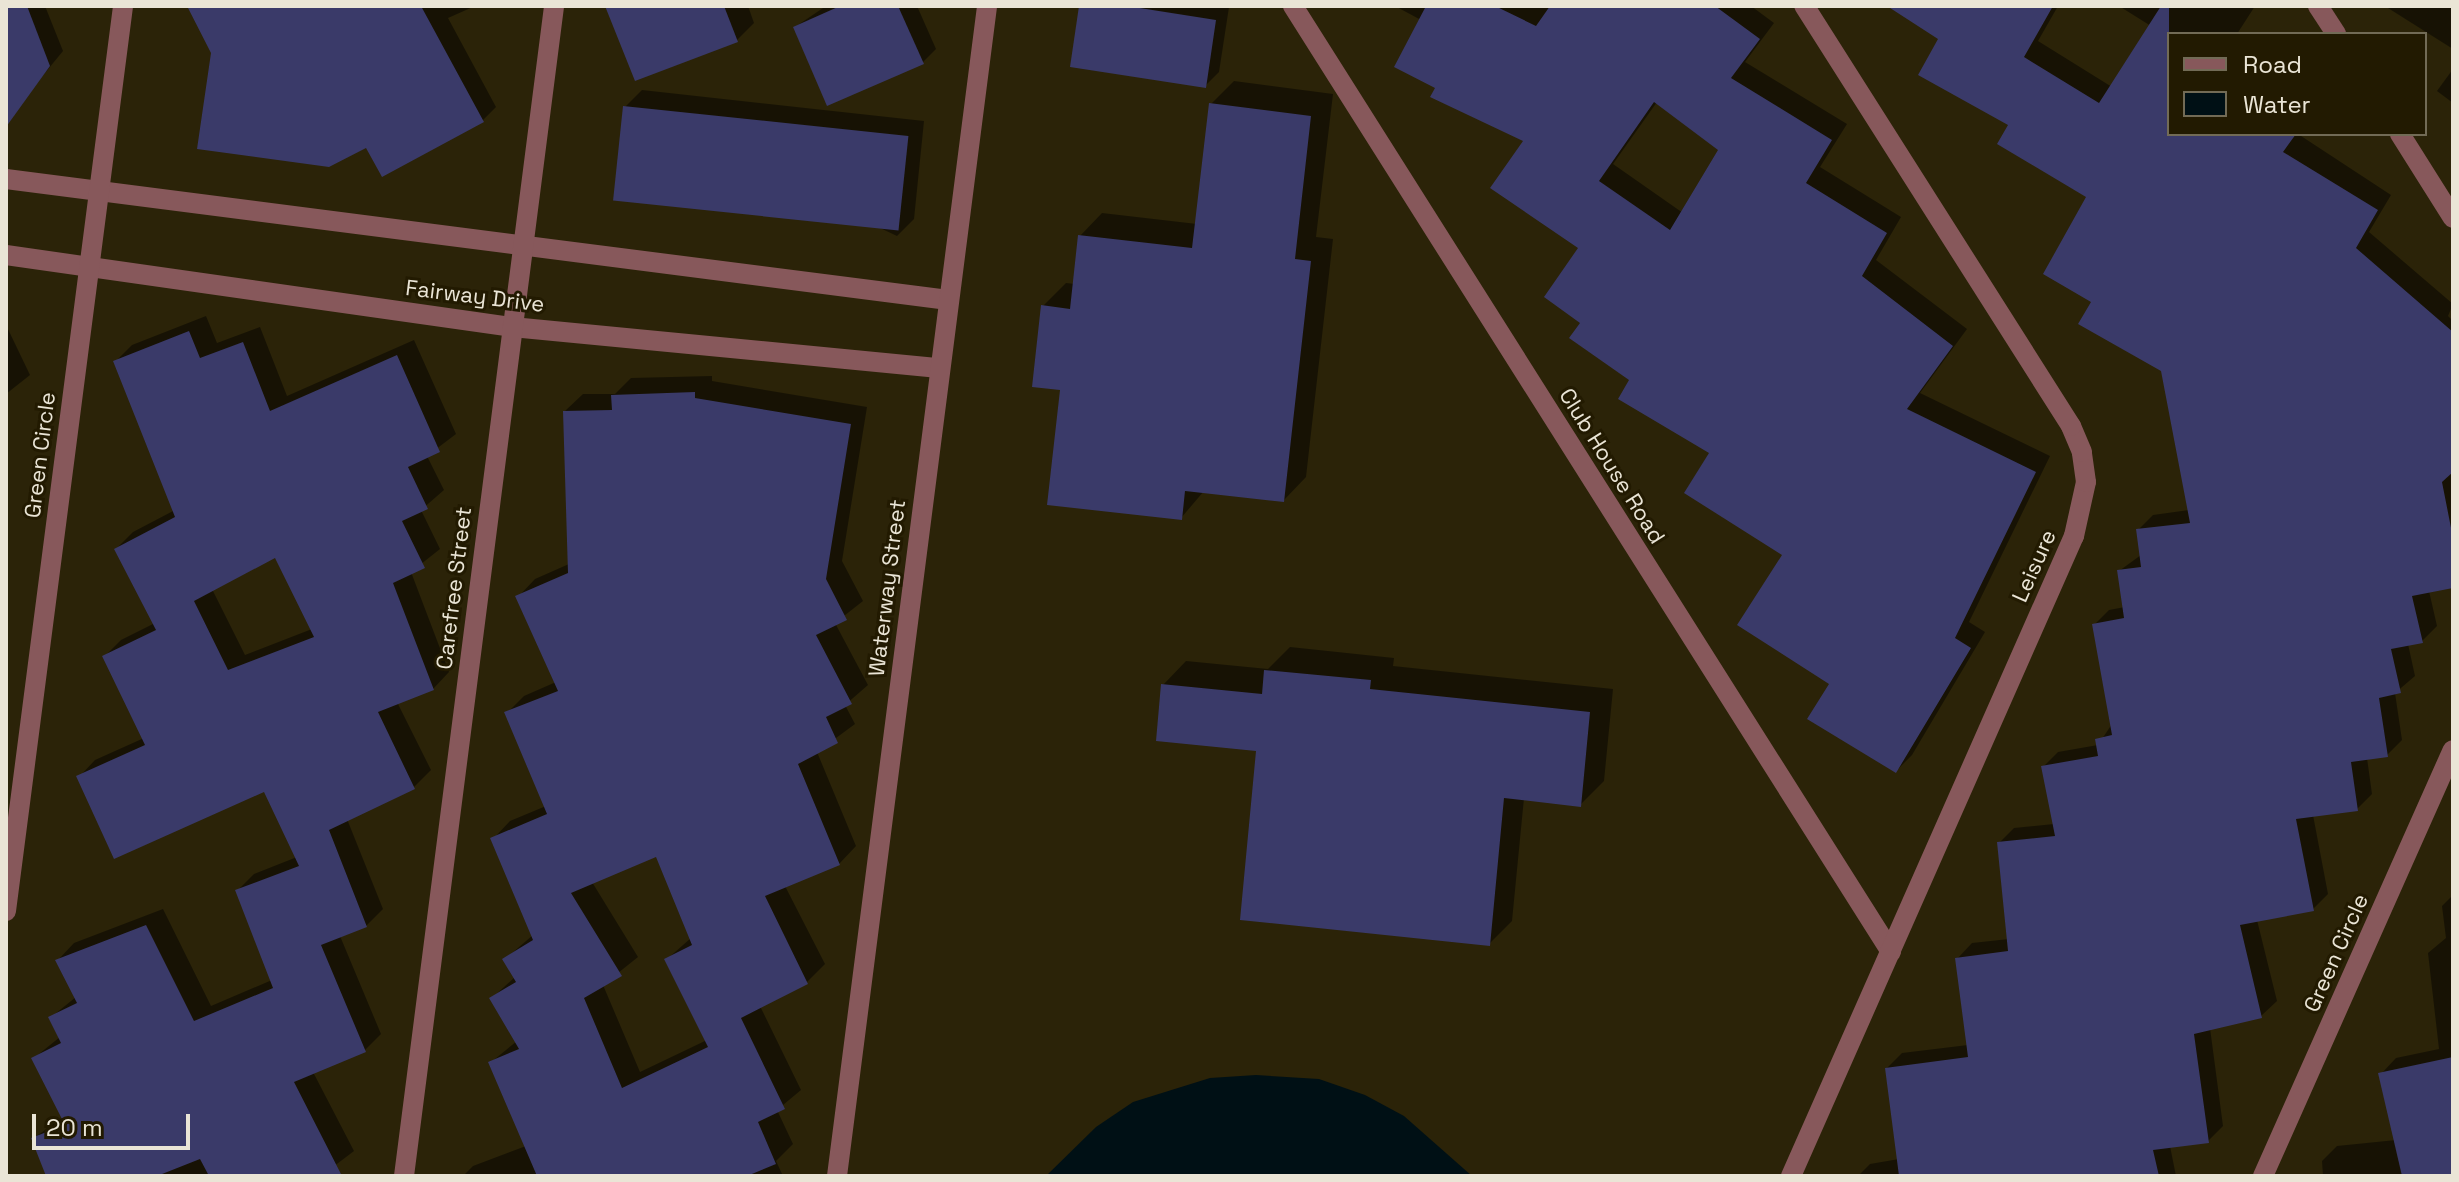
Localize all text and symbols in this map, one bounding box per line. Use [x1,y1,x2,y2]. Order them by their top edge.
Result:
legend [2167,32,2427,136]
text: Road [2243,49,2302,80]
text: Water [2243,89,2311,120]
street label: Fairway Drive [404,274,546,318]
street label: Club House Road [1553,383,1671,549]
street label: Green Circle [19,391,61,519]
street label: Waterway Street [863,498,911,678]
street label: Carefree Street [431,505,477,671]
street label: Leisure [2006,526,2062,606]
street label: Green Circle [2298,890,2374,1016]
scale bar [36,1098,194,1148]
text: 20 m [46,1112,103,1143]

